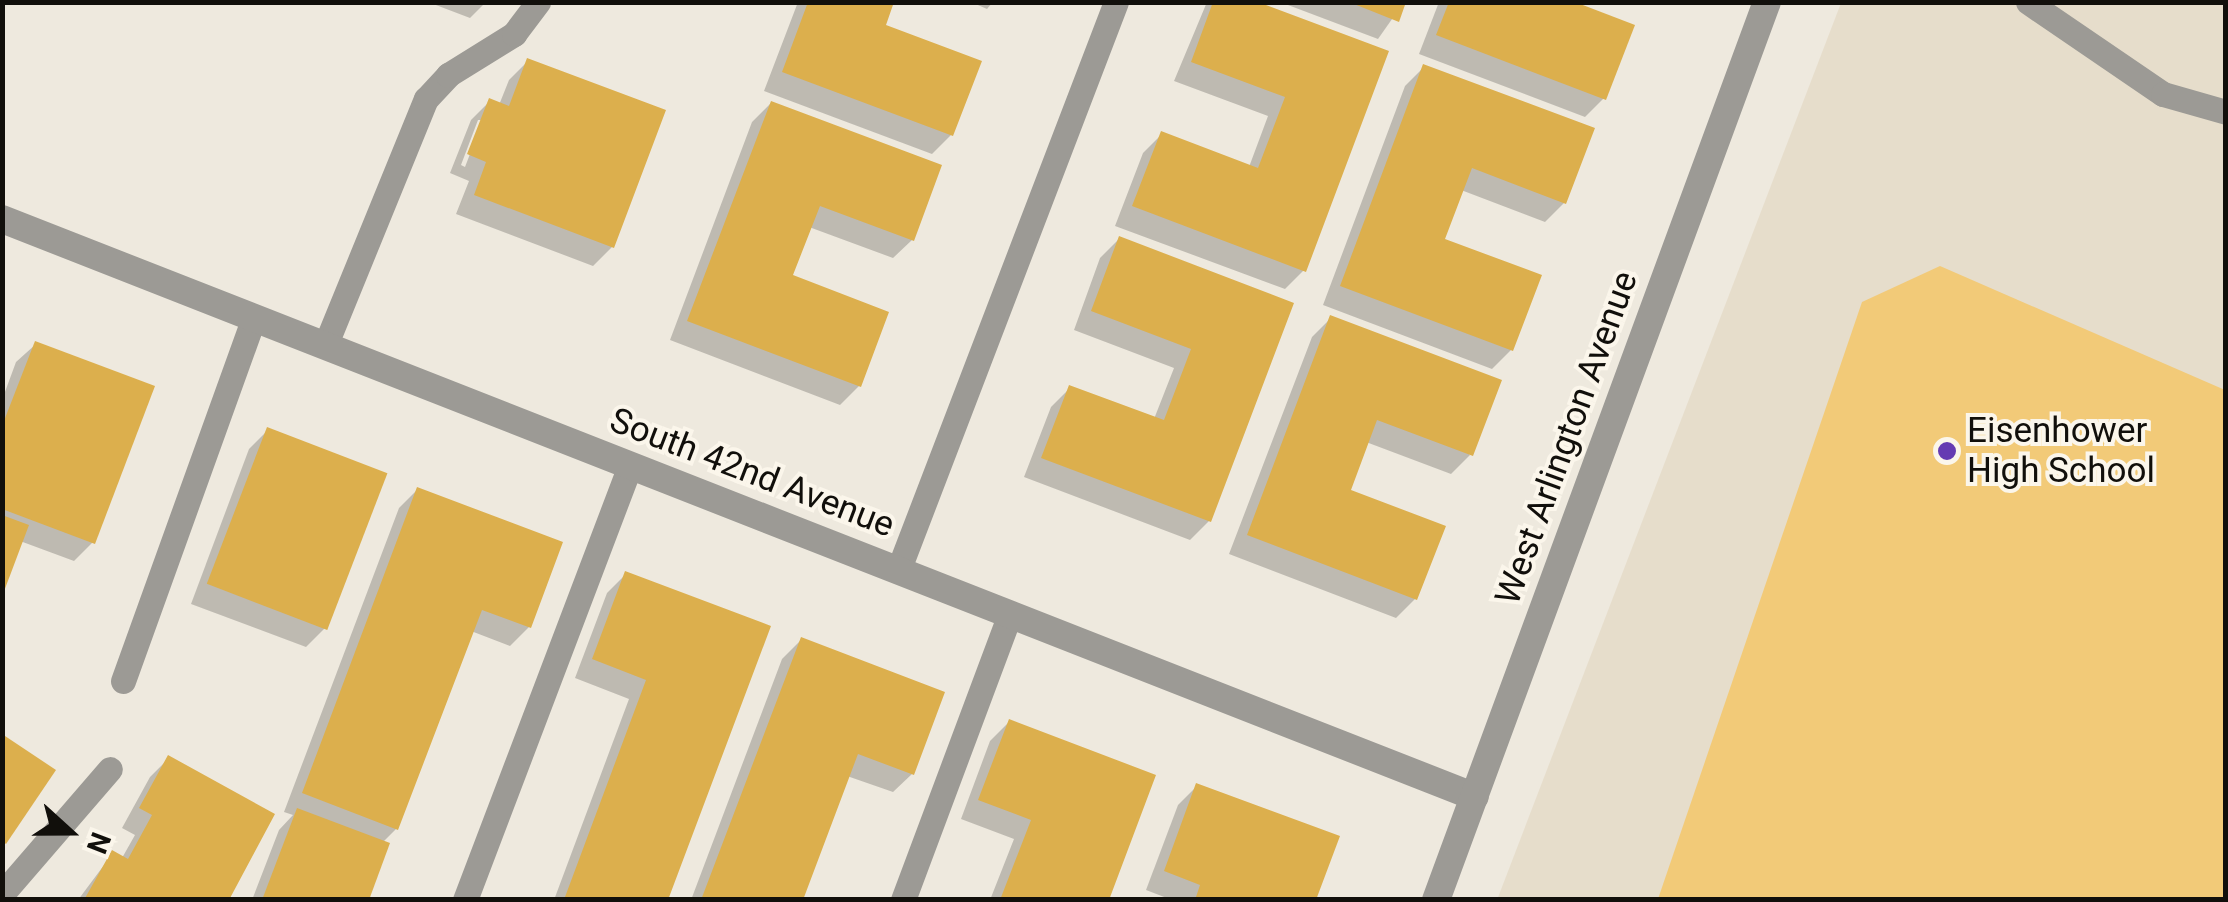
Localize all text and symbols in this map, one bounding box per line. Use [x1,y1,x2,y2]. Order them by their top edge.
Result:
street label: West Arlington Avenue [1487,266,1647,610]
street label: South 42nd Avenue [604,399,900,547]
place label: Eisenhower High School [1967,410,2155,492]
marker: Eisenhower High School [1936,440,1958,462]
north arrow [20,782,120,882]
text: N [80,828,117,858]

